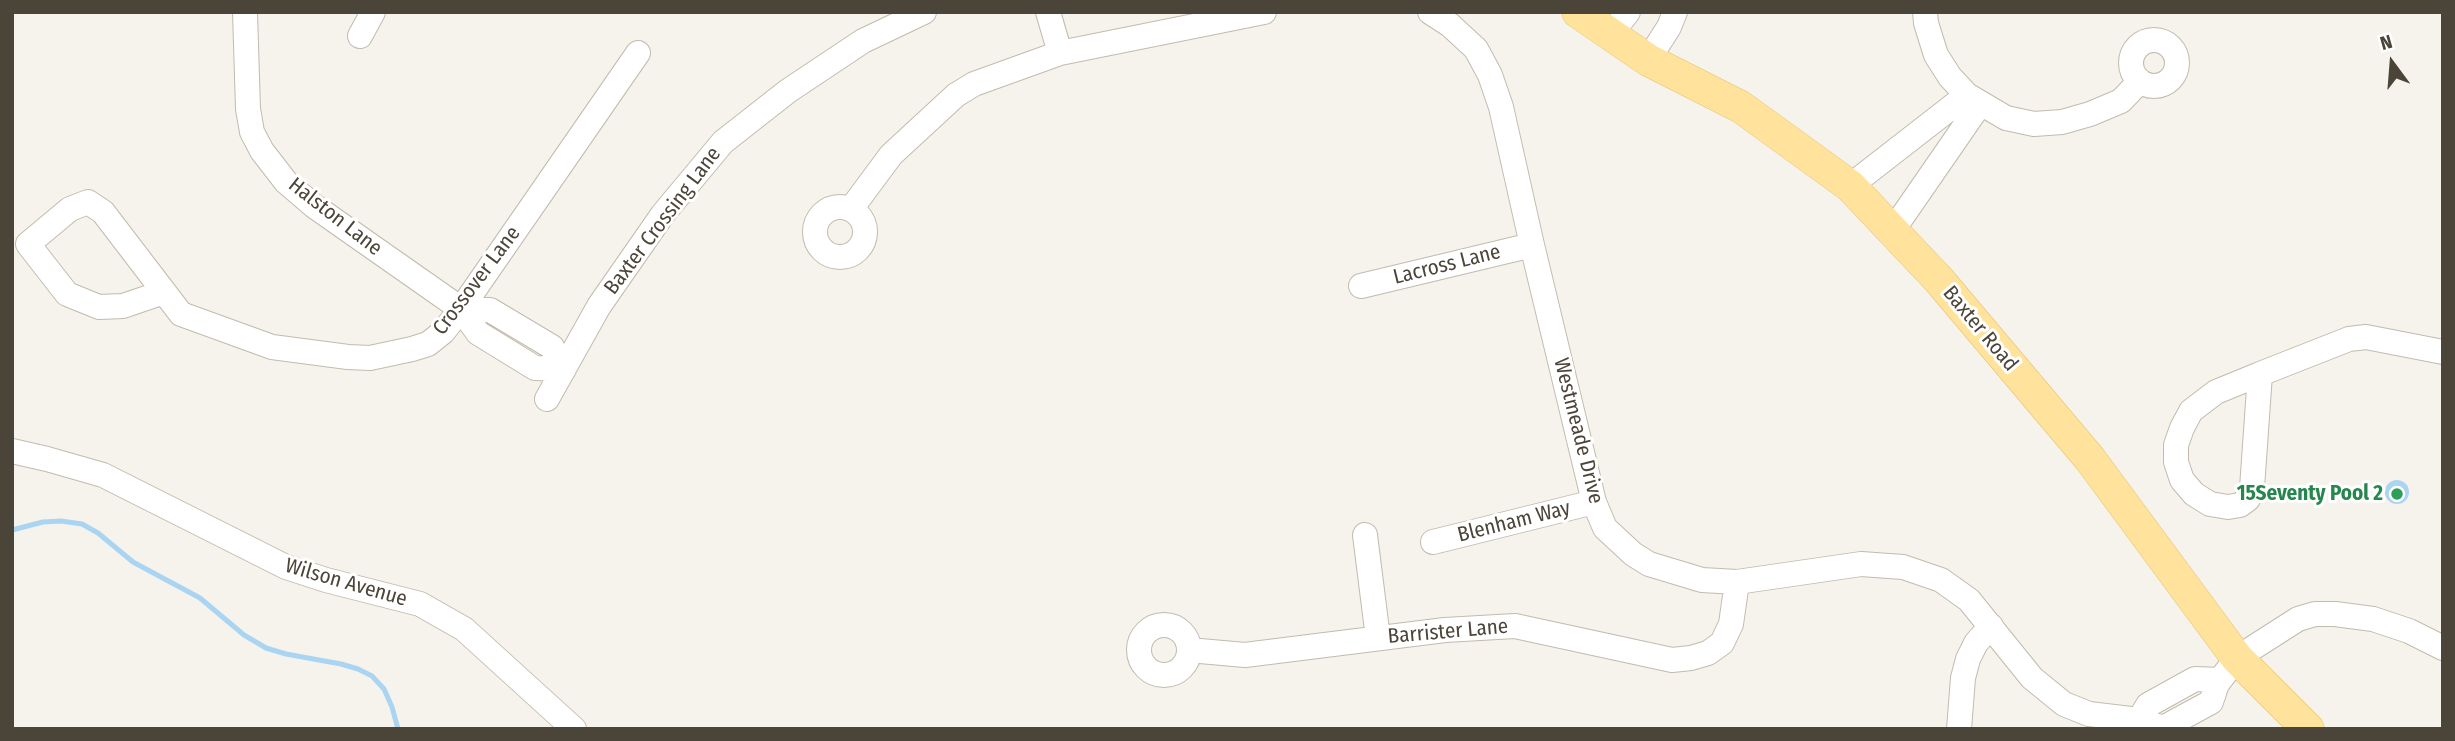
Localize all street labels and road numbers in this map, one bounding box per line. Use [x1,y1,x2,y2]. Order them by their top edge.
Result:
street label: Baxter Crossing Lane [599,142,727,300]
street label: Halston Lane [283,173,387,261]
street label: Crossover Lane [428,222,526,340]
street label: Lacross Lane [1391,239,1503,291]
street label: Baxter Road [1937,281,2023,377]
street label: Westmeade Drive [1548,355,1608,507]
street label: Blenham Way [1455,496,1573,548]
street label: Wilson Avenue [282,554,410,612]
street label: Barrister Lane [1387,614,1509,650]

